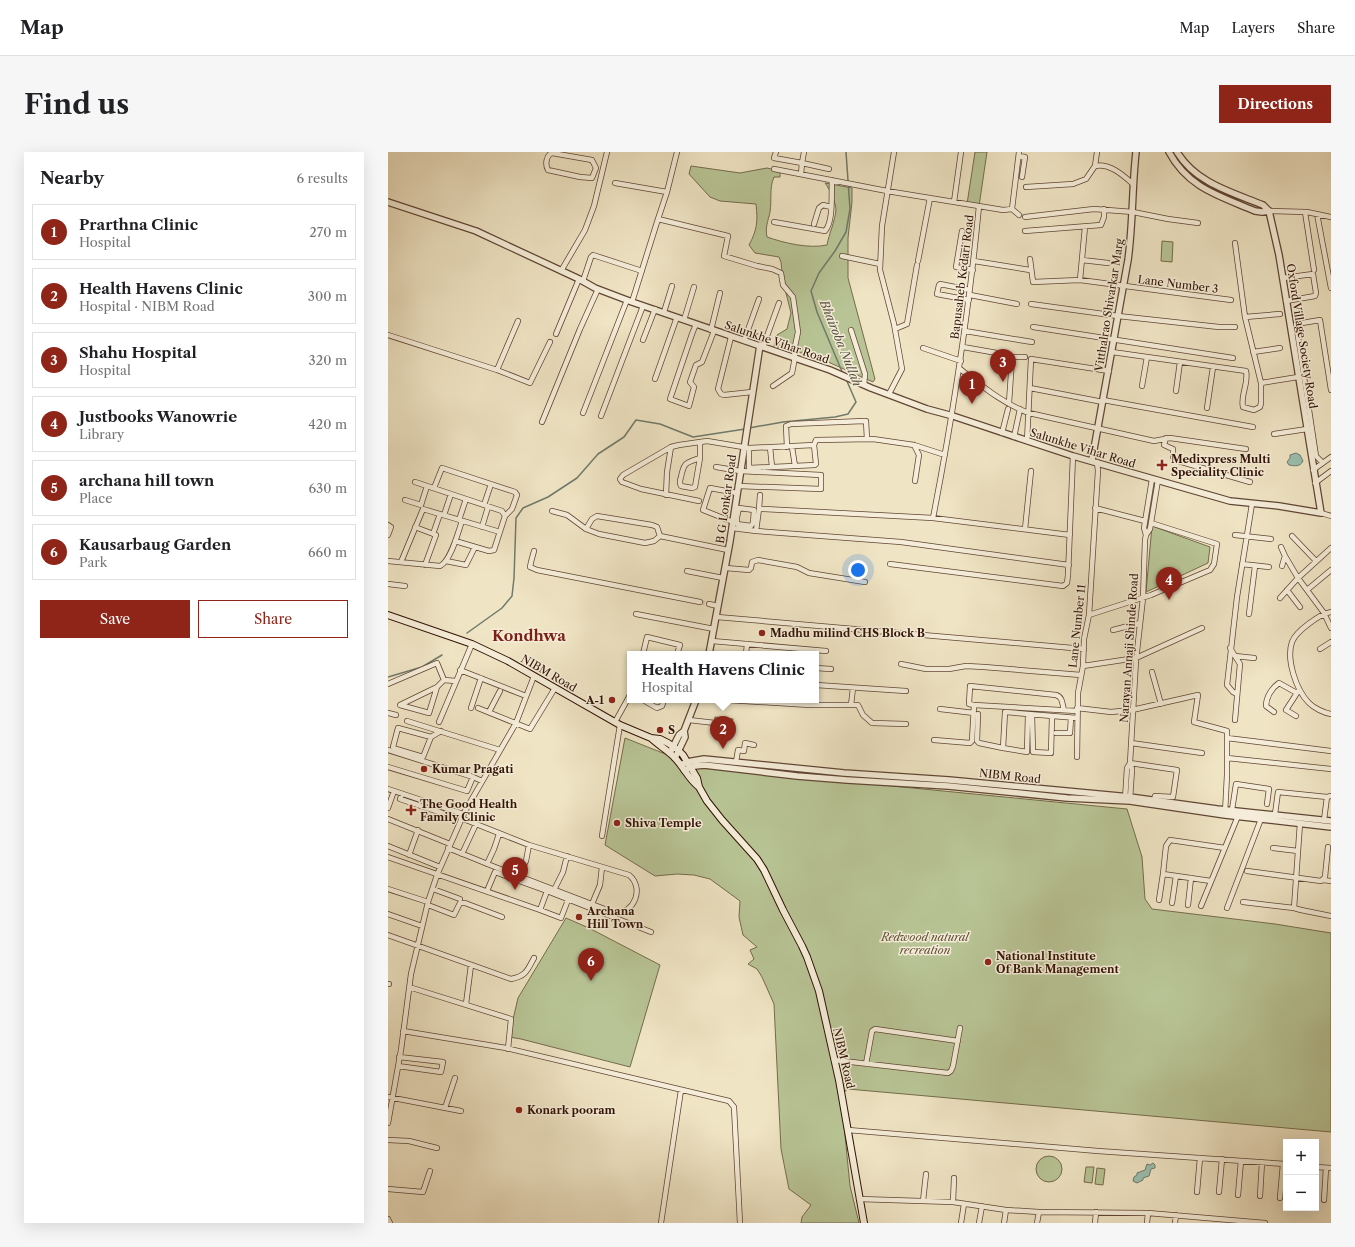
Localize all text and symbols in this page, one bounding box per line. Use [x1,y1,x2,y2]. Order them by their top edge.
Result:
text: Map [20,16,64,39]
text: Map [1179,19,1209,37]
text: Layers [1231,19,1275,37]
text: Share [1297,19,1335,37]
button: Directions [1219,85,1331,123]
text: Find us [24,87,129,121]
text: Nearby [40,168,104,188]
text: 6 results [297,170,348,186]
street label: Bapusaheb Kedari Road [947,214,977,340]
text: Prarthna Clinic [79,215,198,234]
text: 1 [51,224,57,240]
text: 270 m [309,224,347,240]
text: Hospital [79,234,131,250]
street label: Vitthalrao Shivarkar Marg [1091,237,1126,373]
street label: Oxford Village Society Road [1284,263,1320,410]
street label: Lane Number 3 [1137,272,1219,296]
text: Health Havens Clinic [79,279,243,298]
text: 2 [50,288,58,304]
text: 300 m [308,288,347,304]
water label: Bhairoba Nullah [816,297,865,389]
text: Hospital · NIBM Road [79,298,215,314]
street label: Salunkhe Vihar Road [723,318,831,367]
text: Shahu Hospital [79,343,197,362]
pin: 3 [990,349,1016,382]
text: 3 [50,352,58,368]
text: 320 m [309,352,347,368]
text: Hospital [79,362,131,378]
pin: 1 [959,371,985,404]
text: Justbooks Wanowrie [79,407,237,426]
text: 4 [50,416,58,432]
text: 420 m [308,416,347,432]
street label: Salunkhe Vihar Road [1028,425,1138,471]
text: Library [79,426,124,442]
place label: Medixpress Multi Speciality Clinic [1171,452,1271,479]
street label: B G Lonkar Road [713,453,739,544]
marker: Medixpress Multi Speciality Clinic [1156,459,1168,471]
text: archana hill town [79,471,214,490]
text: 5 [50,480,58,496]
text: 630 m [308,480,347,496]
text: Place [79,490,112,506]
text: Kausarbaug Garden [79,535,231,554]
text: 6 [50,544,58,560]
text: 660 m [308,544,347,560]
text: Park [79,554,107,570]
your location [848,560,868,580]
pin: 4 [1156,567,1182,600]
street label: Narayan Annaji Shinde Road [1117,573,1141,723]
street label: Lane Number 11 [1066,583,1088,669]
button: Save [40,600,190,638]
button: Share [198,600,348,638]
district label: Kondhwa [492,626,566,645]
place label: Madhu milind CHS Block B [770,626,925,640]
marker: Madhu milind CHS Block B [757,628,767,638]
street label: NIBM Road [519,651,580,695]
popup [627,651,819,703]
text: Health Havens Clinic [641,660,805,679]
text: Hospital [641,679,693,695]
place label: A-1 [585,693,604,707]
marker: A-1 [607,695,617,705]
pin: 2 [710,716,736,749]
place label: S [668,723,675,737]
marker: S [655,725,665,735]
place label: Kumar Pragati [432,762,514,776]
marker: Kumar Pragati [419,764,429,774]
street label: NIBM Road [978,766,1042,786]
place label: The Good Health Family Clinic [420,797,518,824]
marker: The Good Health Family Clinic [405,804,417,816]
place label: Shiva Temple [625,816,702,830]
marker: Shiva Temple [612,818,622,828]
pin: 5 [502,857,528,890]
place label: Archana Hill Town [586,904,644,931]
marker: Archana Hill Town [574,912,584,922]
park label: Redwood natural recreation [880,930,970,957]
pin: 6 [578,948,604,981]
place label: National Institute Of Bank Management [996,949,1119,976]
marker: National Institute Of Bank Management [983,957,993,967]
street label: NIBM Road [830,1026,858,1090]
place label: Konark pooram [527,1103,616,1117]
marker: Konark pooram [514,1105,524,1115]
map controls [1283,1139,1319,1211]
button: + [1283,1139,1319,1175]
button: − [1283,1175,1319,1211]

